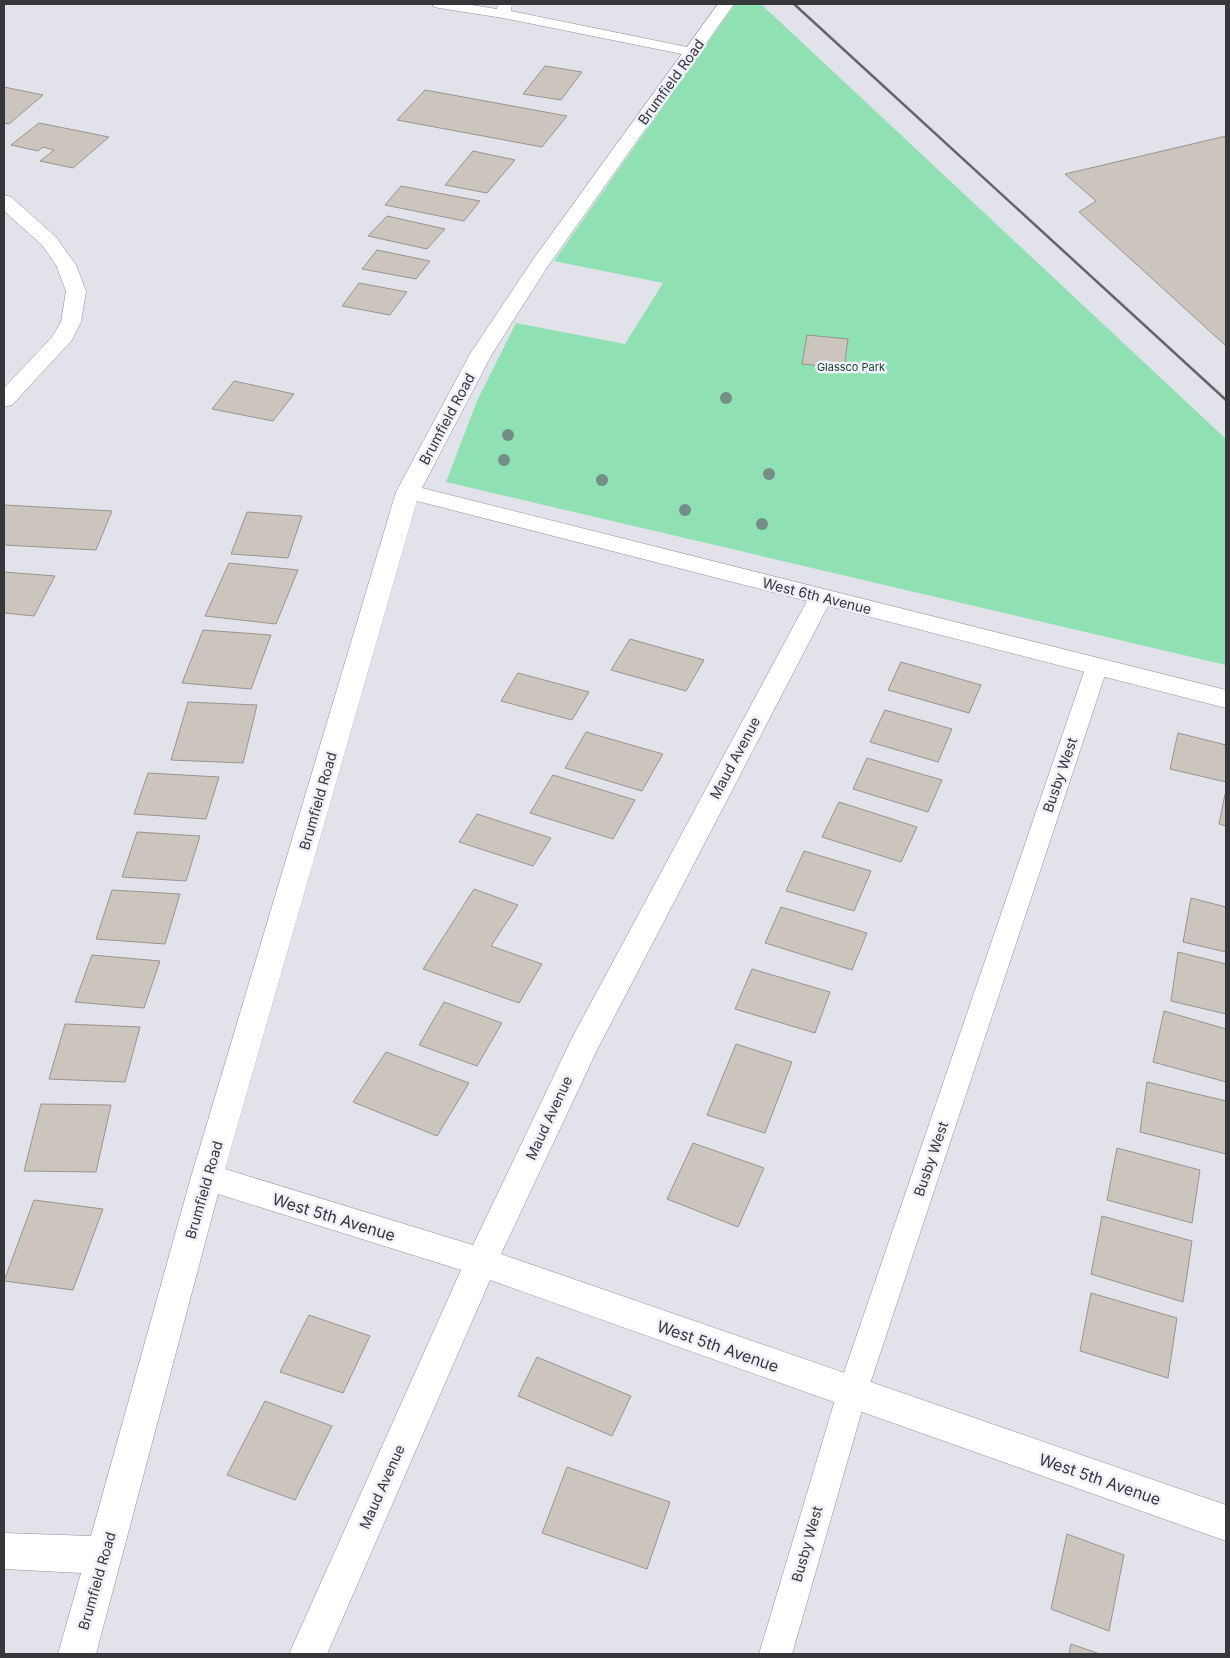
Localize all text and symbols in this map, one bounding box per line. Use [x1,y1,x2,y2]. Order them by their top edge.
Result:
street label: Brumfield Road [634,36,707,128]
park label: Glassco Park [817,360,885,374]
street label: Brumfield Road [415,370,478,468]
street label: West 6th Avenue [761,574,873,617]
street label: Maud Avenue [706,714,763,802]
street label: Busby West [1039,735,1080,815]
street label: Brumfield Road [295,750,340,852]
street label: Maud Avenue [522,1073,575,1162]
street label: Busby West [910,1119,951,1199]
street label: Brumfield Road [181,1139,226,1241]
street label: West 5th Avenue [270,1189,398,1245]
street label: West 5th Avenue [654,1316,782,1376]
street label: Maud Avenue [355,1442,408,1532]
street label: West 5th Avenue [1036,1449,1164,1509]
street label: Busby West [788,1504,826,1584]
street label: Brumfield Road [74,1530,119,1632]

